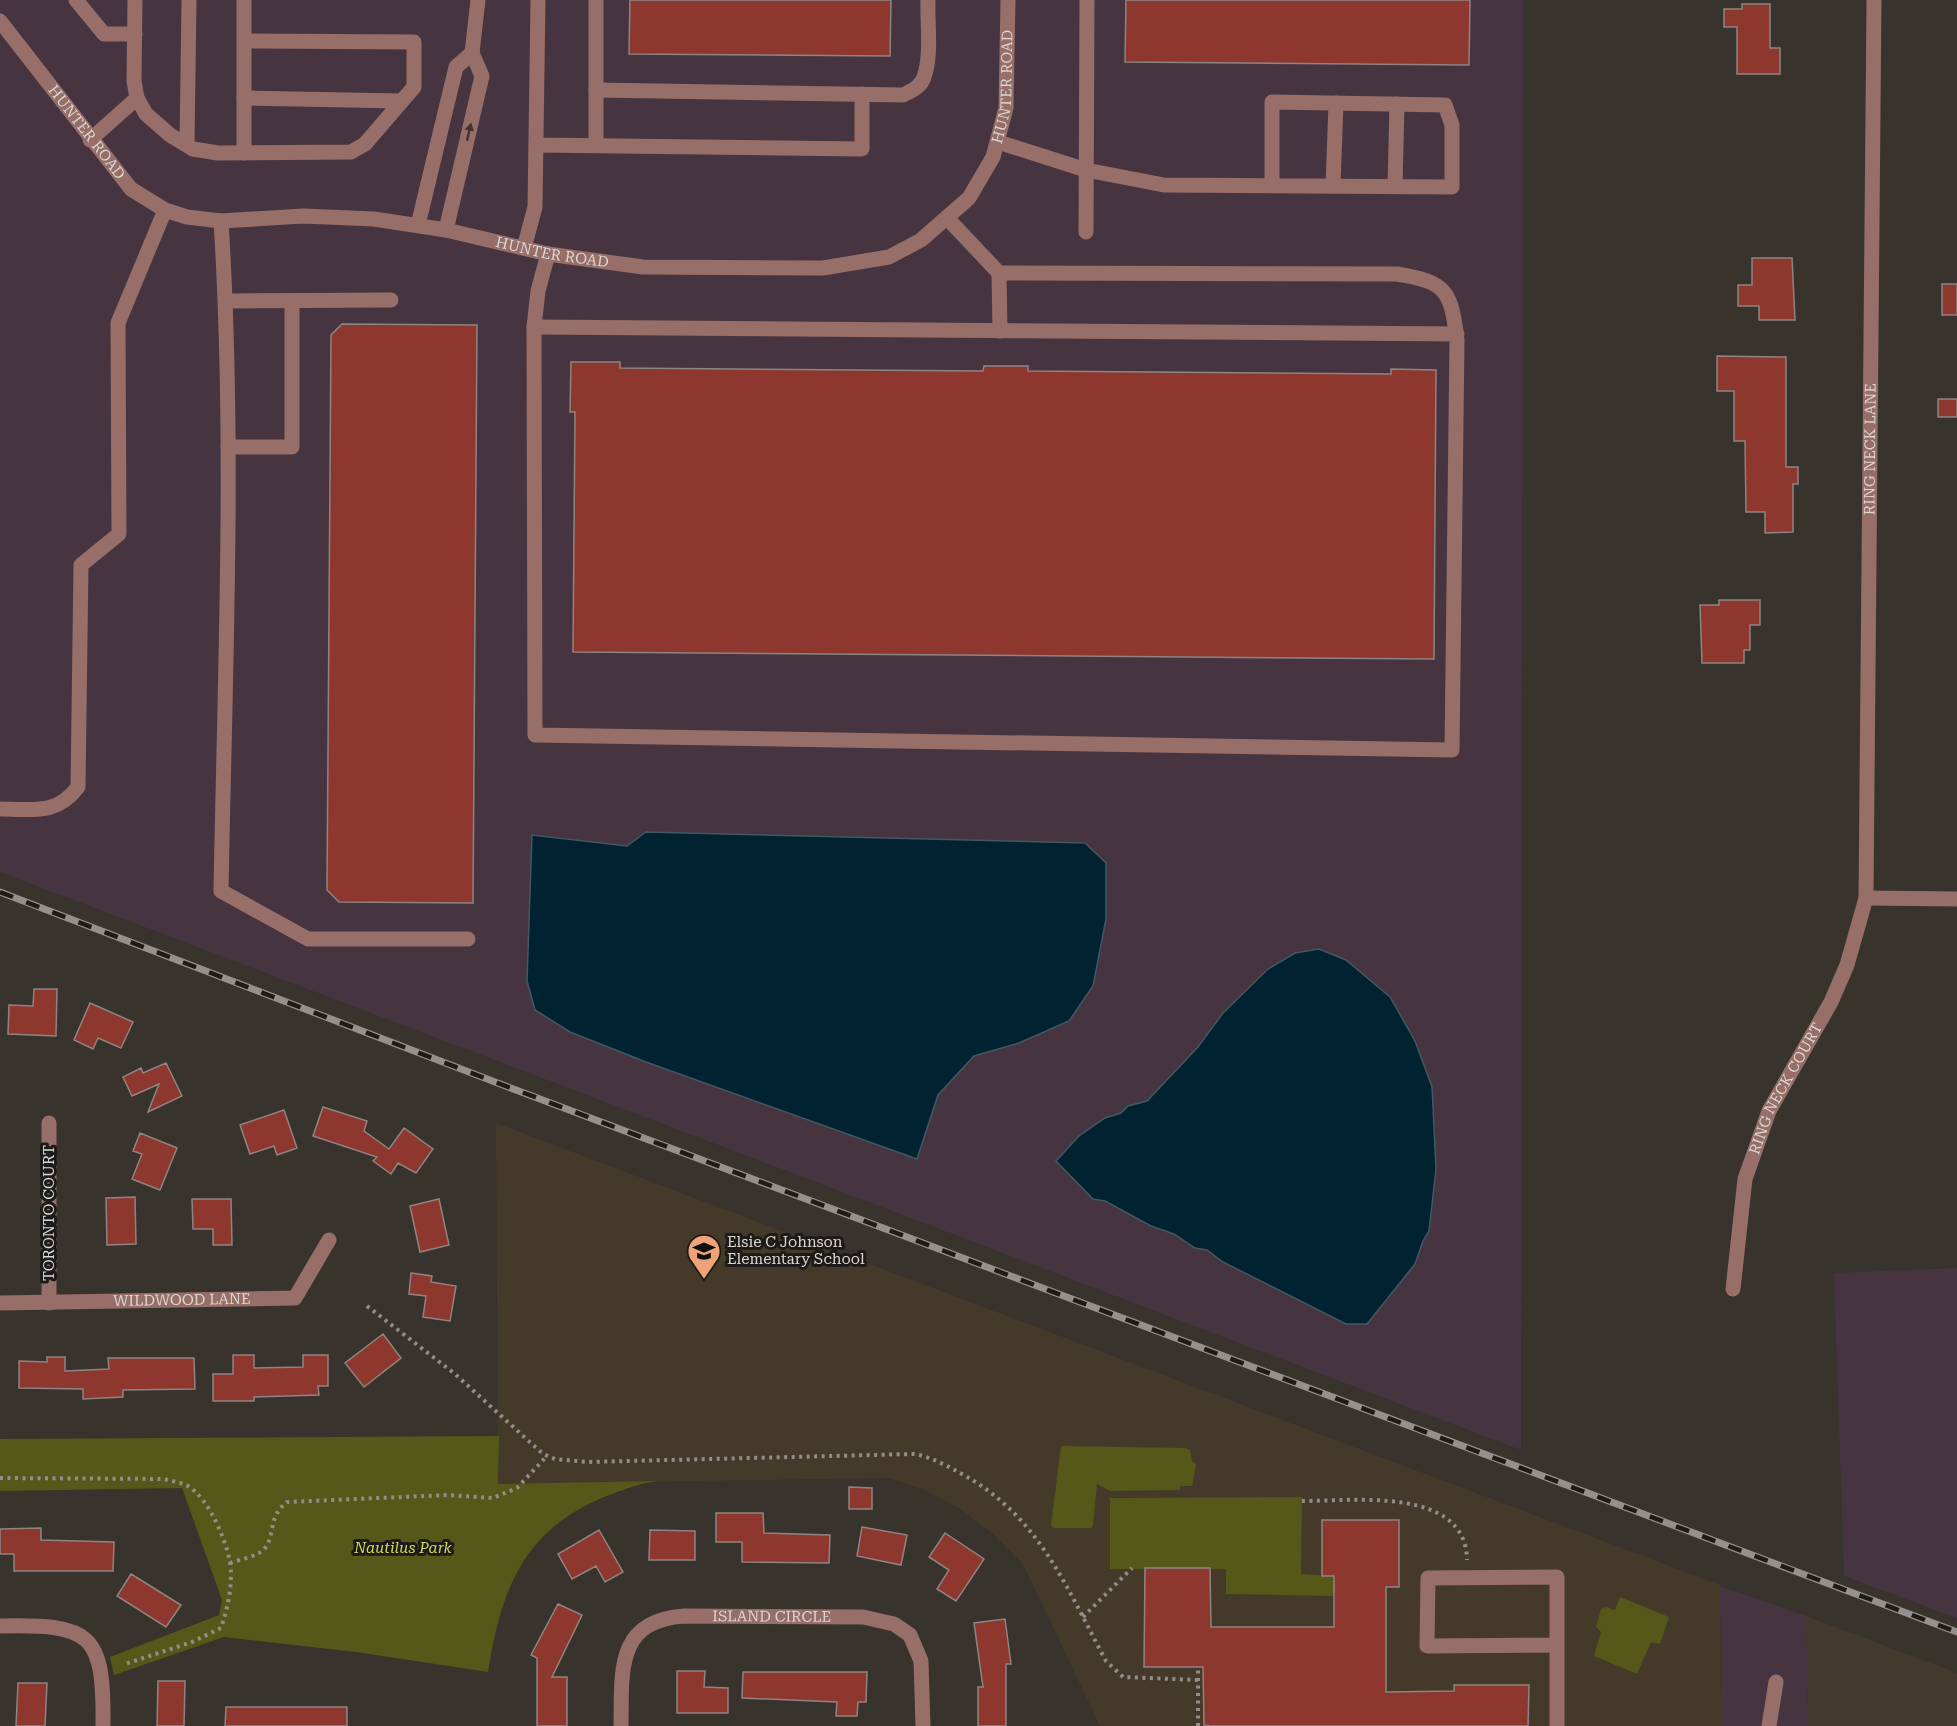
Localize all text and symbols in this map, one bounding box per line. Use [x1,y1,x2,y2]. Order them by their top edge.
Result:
street label: HUNTER ROAD [988,30,1016,146]
street label: HUNTER ROAD [44,81,129,183]
one-way arrow [465,123,474,142]
street label: HUNTER ROAD [494,233,610,271]
street label: RING NECK LANE [1860,383,1880,515]
street label: RING NECK COURT [1745,1020,1826,1157]
street label: TORONTO COURT [40,1145,58,1281]
school or university icon: Elsie C Johnson Elementary School [686,1233,722,1280]
place label: Elsie C Johnson Elementary School [727,1233,865,1268]
street label: WILDWOOD LANE [113,1290,251,1310]
park label: Nautilus Park [353,1539,453,1557]
street label: ISLAND CIRCLE [712,1607,831,1626]

